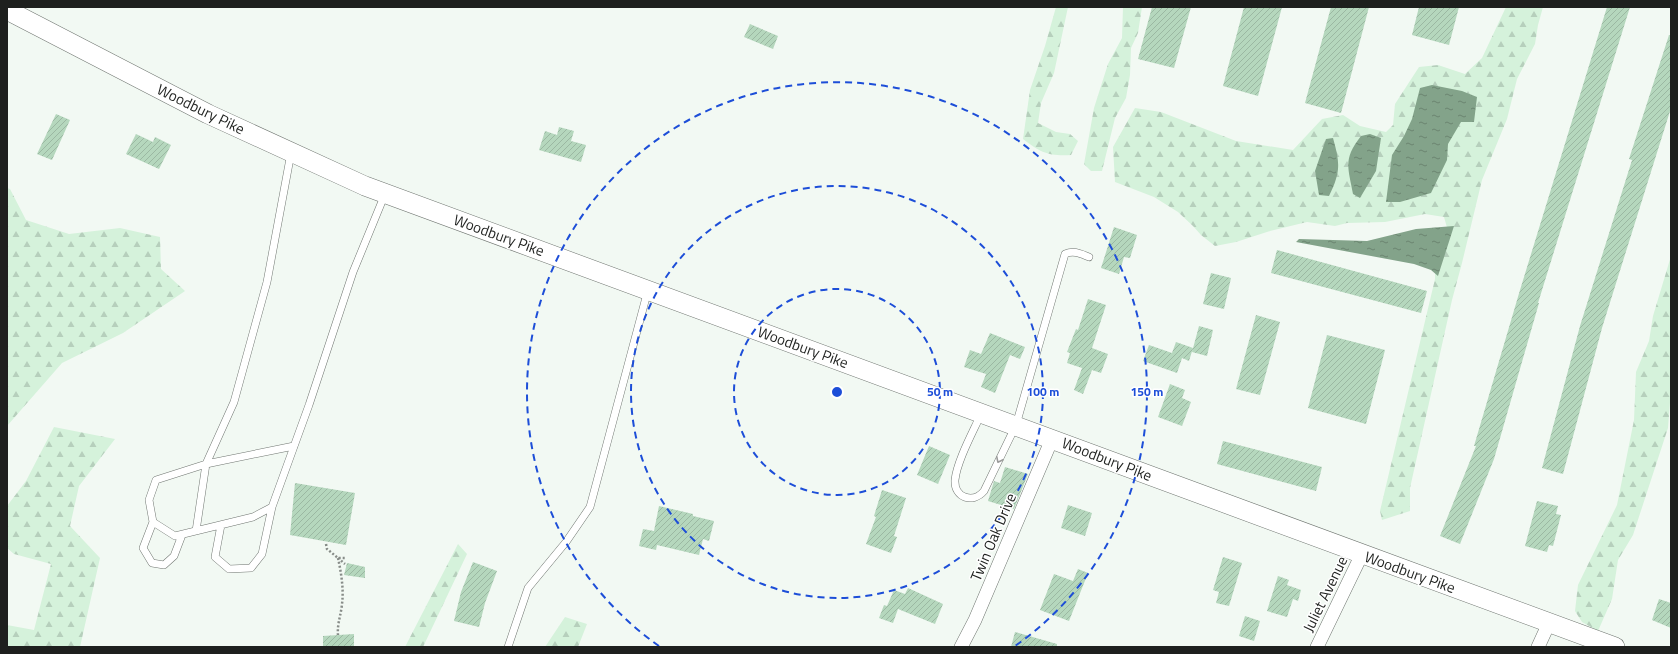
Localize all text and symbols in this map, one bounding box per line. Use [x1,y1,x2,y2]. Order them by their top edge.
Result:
street label: Woodbury Pike [153,78,249,140]
street label: Woodbury Pike [450,208,548,262]
street label: Woodbury Pike [754,320,852,374]
text: 50 m [927,382,953,401]
text: 100 m [1027,382,1059,401]
text: 150 m [1131,382,1163,401]
centre of rings [830,385,844,399]
street label: Woodbury Pike [1058,431,1156,487]
one-way arrow [996,456,1004,464]
street label: Twin Oak Drive [964,489,1022,585]
street label: Woodbury Pike [1361,545,1459,599]
street label: Juliet Avenue [1297,552,1353,636]

